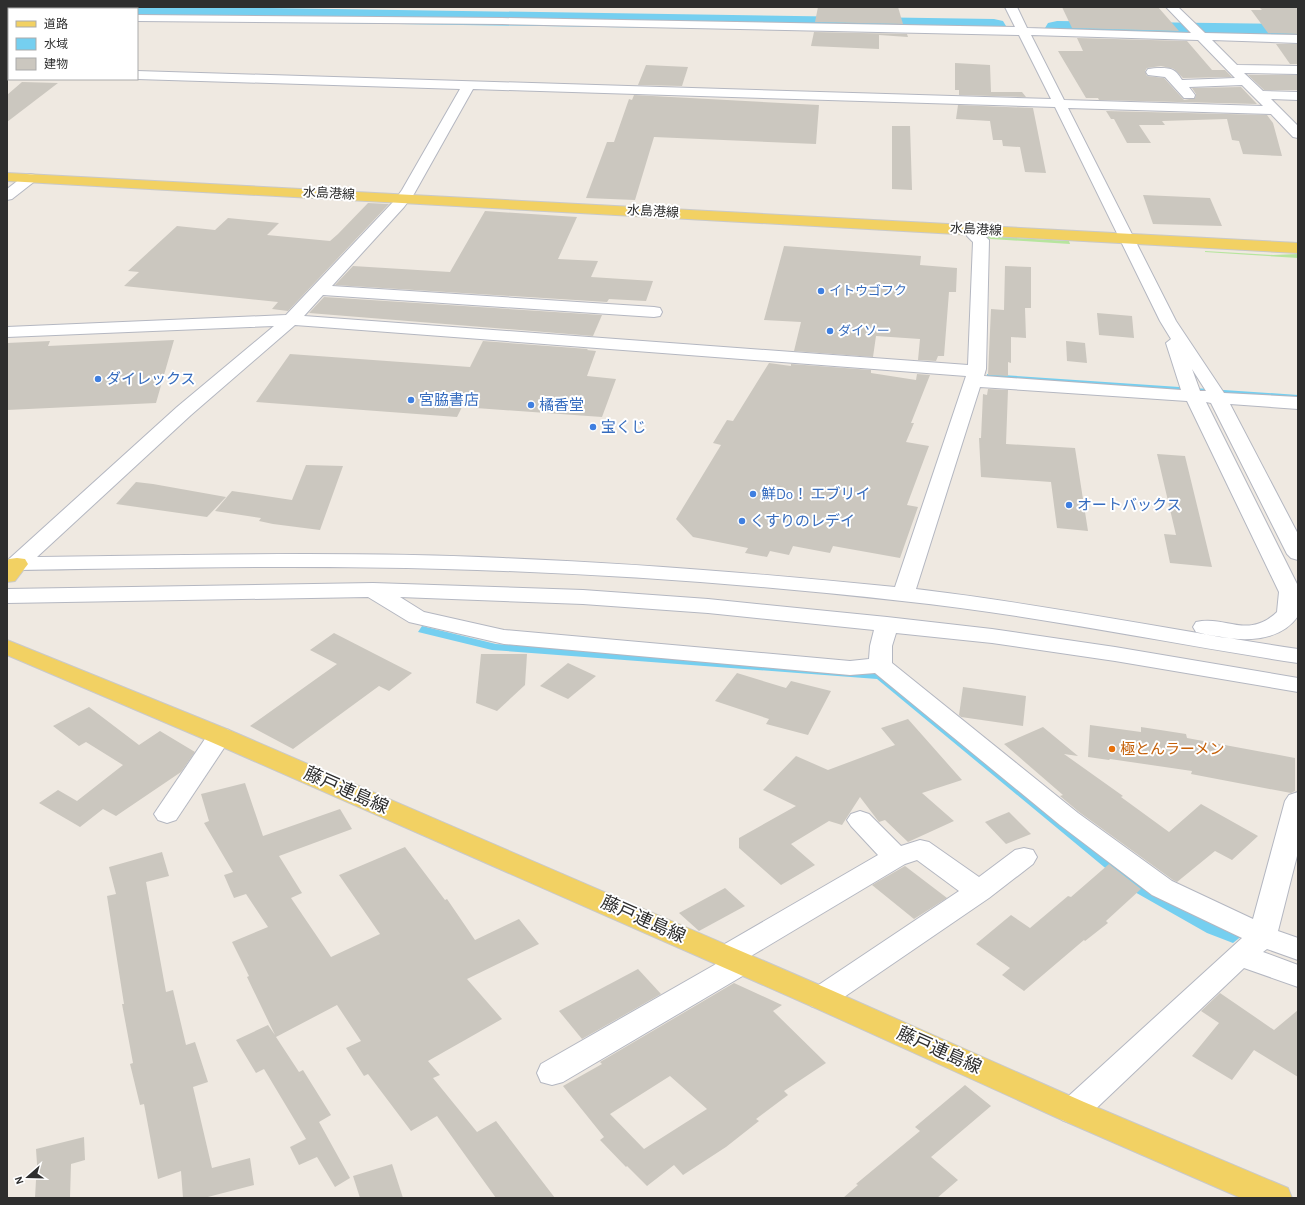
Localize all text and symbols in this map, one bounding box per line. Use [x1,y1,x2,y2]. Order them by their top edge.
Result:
legend [8,8,138,80]
text: 道路 [44,17,68,30]
text: 水域 [44,38,68,50]
text: 建物 [44,57,68,70]
street label: 水島港線 [303,184,355,202]
street label: 水島港線 [627,202,679,220]
street label: 水島港線 [950,220,1002,238]
place label: イトウゴフク [829,284,907,298]
marker: イトウゴフク [816,286,826,296]
place label: ダイソー [838,324,890,338]
marker: ダイソー [825,326,835,336]
place label: ダイレックス [106,371,196,387]
marker: ダイレックス [93,374,103,384]
place label: 宮脇書店 [419,392,479,408]
marker: 宮脇書店 [406,395,416,405]
place label: 橘香堂 [539,397,584,413]
marker: 橘香堂 [526,400,536,410]
place label: 宝くじ [601,419,646,435]
marker: 宝くじ [588,422,598,432]
place label: 鮮Do！ エブリイ [761,486,871,502]
marker: 鮮Do！ エブリイ [748,489,758,499]
place label: オートバックス [1077,497,1182,513]
marker: オートバックス [1064,500,1074,510]
place label: くすりのレデイ [750,513,855,529]
marker: くすりのレデイ [737,516,747,526]
place label: 極とんラーメン [1120,741,1224,757]
marker: 極とんラーメン [1107,744,1117,754]
street label: 藤戸連島線 [301,763,392,818]
street label: 藤戸連島線 [598,892,689,947]
street label: 藤戸連島線 [894,1023,985,1078]
north arrow [8,1157,48,1197]
text: N [13,1175,26,1186]

